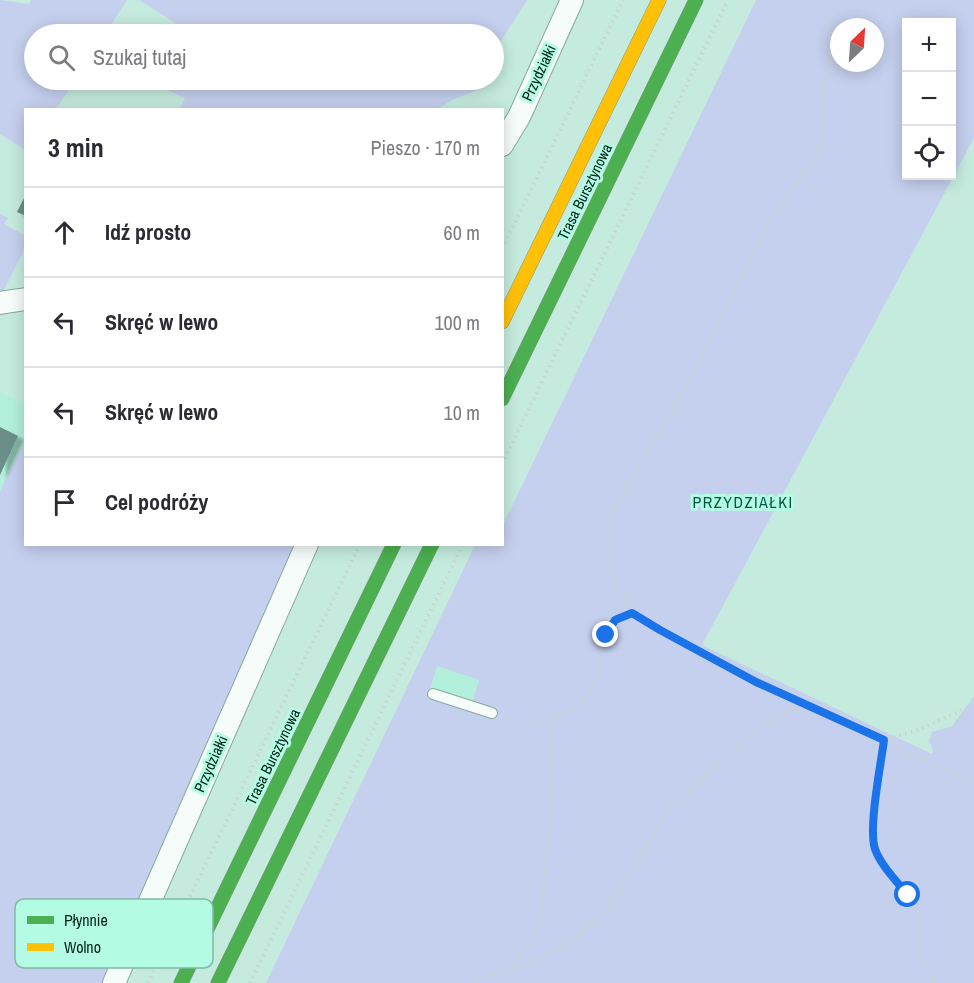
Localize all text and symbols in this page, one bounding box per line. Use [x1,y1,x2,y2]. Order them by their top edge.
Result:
north arrow [830,18,884,72]
map controls [902,18,956,180]
button: + [902,18,956,72]
search box [24,24,504,90]
icon: search [45,41,78,74]
street label: Przydziałki [516,41,561,104]
text: Szukaj tutaj [93,42,186,72]
button: − [902,72,956,126]
button: locate [902,126,956,180]
text: 3 min [48,130,104,165]
text: Pieszo · 170 m [371,134,480,161]
street label: Trasa Bursztynowa [552,140,617,243]
icon: ahead [48,216,81,249]
text: Idź prosto [105,217,191,247]
text: 60 m [444,219,480,246]
icon: left [48,306,81,339]
text: Skręć w lewo [105,307,218,337]
text: 100 m [434,309,480,336]
icon: left [48,396,81,429]
text: Skręć w lewo [105,397,218,427]
text: 10 m [444,399,480,426]
icon: arrive [48,486,81,519]
text: Cel podróży [105,487,208,517]
district label: PRZYDZIAŁKI [692,491,794,513]
route end [592,621,618,647]
street label: Trasa Bursztynowa [240,705,305,808]
street label: Przydziałki [189,732,232,796]
route start [894,881,920,907]
legend [15,899,213,968]
text: Płynnie [64,909,108,931]
text: Wolno [64,936,101,958]

